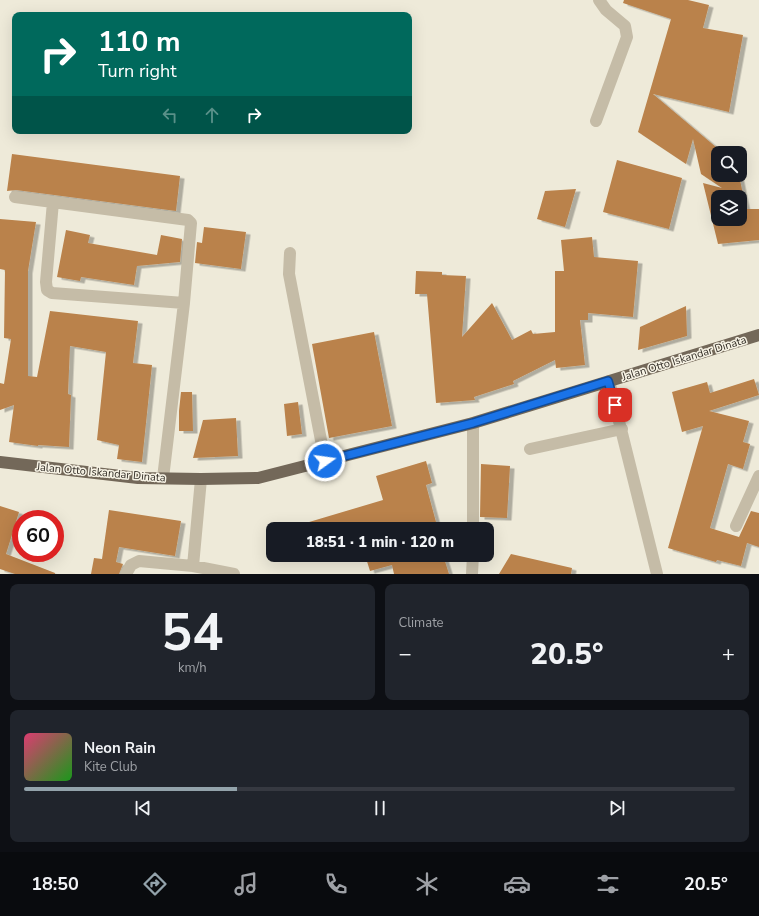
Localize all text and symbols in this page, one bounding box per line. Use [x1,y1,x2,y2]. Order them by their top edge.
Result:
text: 110 m [98,23,181,61]
icon: right [32,28,84,80]
text: Turn right [98,59,177,83]
icon: left [159,104,181,126]
icon: ahead [201,104,223,126]
icon: right [243,104,265,126]
map controls [711,146,747,226]
button: search [711,146,747,182]
button: layers [711,190,747,226]
street label: Jalan Otto Iskandar Dinata [619,332,748,385]
pin [598,388,632,422]
icon: arrive [604,394,626,416]
position arrow [304,440,346,482]
street label: Jalan Otto Iskandar Dinata [35,459,166,486]
speed limit sign: 60 [12,510,64,562]
text: 18:51 · 1 min · 120 m [306,532,454,552]
text: 54 [161,597,223,668]
text: Climate [399,614,444,632]
text: 20.5° [530,634,603,675]
text: − [399,639,412,669]
text: + [722,639,735,669]
text: km/h [178,659,207,677]
text: Neon Rain [84,738,156,758]
text: Kite Club [84,758,137,776]
icon: previous [132,797,154,819]
icon: pause [369,797,391,819]
icon: next [606,797,628,819]
icon: directions [141,870,169,898]
icon: music [232,870,260,898]
icon: phone [322,870,350,898]
icon: climate [413,870,441,898]
icon: car [503,870,531,898]
icon: filters [594,870,622,898]
text: 18:50 [31,872,79,896]
text: 20.5° [684,872,728,896]

